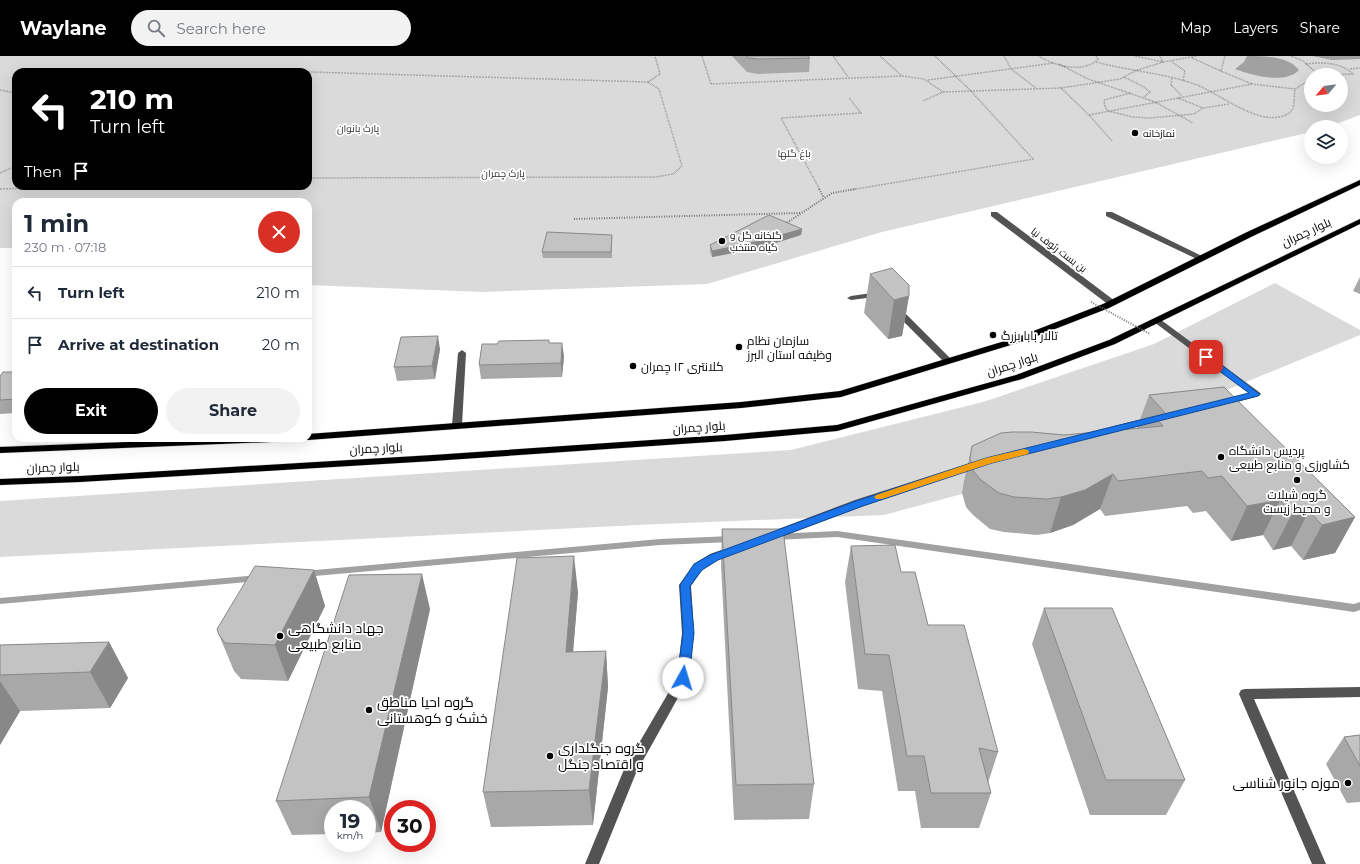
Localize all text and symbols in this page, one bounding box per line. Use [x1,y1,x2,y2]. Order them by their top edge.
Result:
search box [131,10,411,46]
text: Waylane [20,17,107,40]
icon: search [145,17,167,39]
text: Search here [177,19,266,38]
text: Map [1180,19,1211,37]
text: Layers [1233,19,1278,37]
text: Share [1300,19,1340,37]
north arrow [1304,68,1348,112]
map controls [1304,68,1348,164]
text: 210 m [90,82,174,116]
icon: left [24,84,76,136]
text: Turn left [90,116,165,138]
button: layers [1304,120,1348,164]
park label: پارک بانوان [337,122,379,135]
place label: نمازخانه [1143,127,1175,140]
marker: نمازخانه [1130,128,1140,138]
park label: باغ گلها [777,147,811,160]
icon: arrive [70,160,92,182]
text: Then [24,162,62,181]
park label: پارک چمران [481,167,525,180]
text: 1 min [24,209,89,238]
button: close [258,211,300,253]
street label: بلوار چمران [1279,214,1334,252]
street label: بن بست رئوف نیا [1028,225,1090,275]
place label: گلخانه گل و گیاه منتخب [730,229,782,254]
marker: گلخانه گل و گیاه منتخب [717,236,727,246]
text: 230 m · 07:18 [24,239,106,255]
icon: left [24,282,46,304]
text: Turn left [58,283,125,302]
text: 210 m [256,283,300,302]
place label: تالار بابا بزرگ [1001,328,1059,343]
marker: تالار بابا بزرگ [988,330,998,340]
place label: سازمان نظام وظیفه استان البرز [746,333,832,362]
icon: arrive [24,334,46,356]
text: Arrive at destination [58,335,219,354]
text: 20 m [262,335,300,354]
pin [1189,340,1223,374]
marker: سازمان نظام وظیفه استان البرز [734,342,744,352]
icon: arrive [1195,346,1217,368]
street label: بلوار چمران [985,349,1040,381]
place label: کلانتری ۱۲ چمران [641,359,724,376]
marker: کلانتری ۱۲ چمران [628,361,638,371]
button: Exit [24,388,158,434]
button: Share [166,388,300,434]
street label: بلوار چمران [672,418,726,438]
street label: بلوار چمران [349,439,403,459]
place label: پردیس دانشگاه کشاورزی و منابع طبیعی [1229,443,1350,473]
marker: پردیس دانشگاه کشاورزی و منابع طبیعی [1216,452,1226,462]
street label: بلوار چمران [26,459,80,477]
marker: گروه شیلات و محیط زیست [1292,475,1302,485]
place label: گروه شیلات و محیط زیست [1263,487,1331,516]
place label: جهاد دانشگاهی منابع طبیعی [288,619,383,653]
marker: جهاد دانشگاهی منابع طبیعی [275,631,285,641]
position arrow [662,657,704,699]
place label: گروه احیا مناطق خشک و کوهستانی [377,693,488,727]
marker: گروه احیا مناطق خشک و کوهستانی [364,705,374,715]
place label: گروه جنگلداری و اقتصاد جنگل [558,739,645,773]
marker: گروه جنگلداری و اقتصاد جنگل [545,751,555,761]
place label: موزه جانور شناسی [1233,774,1340,792]
marker: موزه جانور شناسی [1343,778,1353,788]
speed limit sign: 30 [384,800,436,852]
text: 19 [340,809,360,833]
text: km/h [337,829,363,842]

